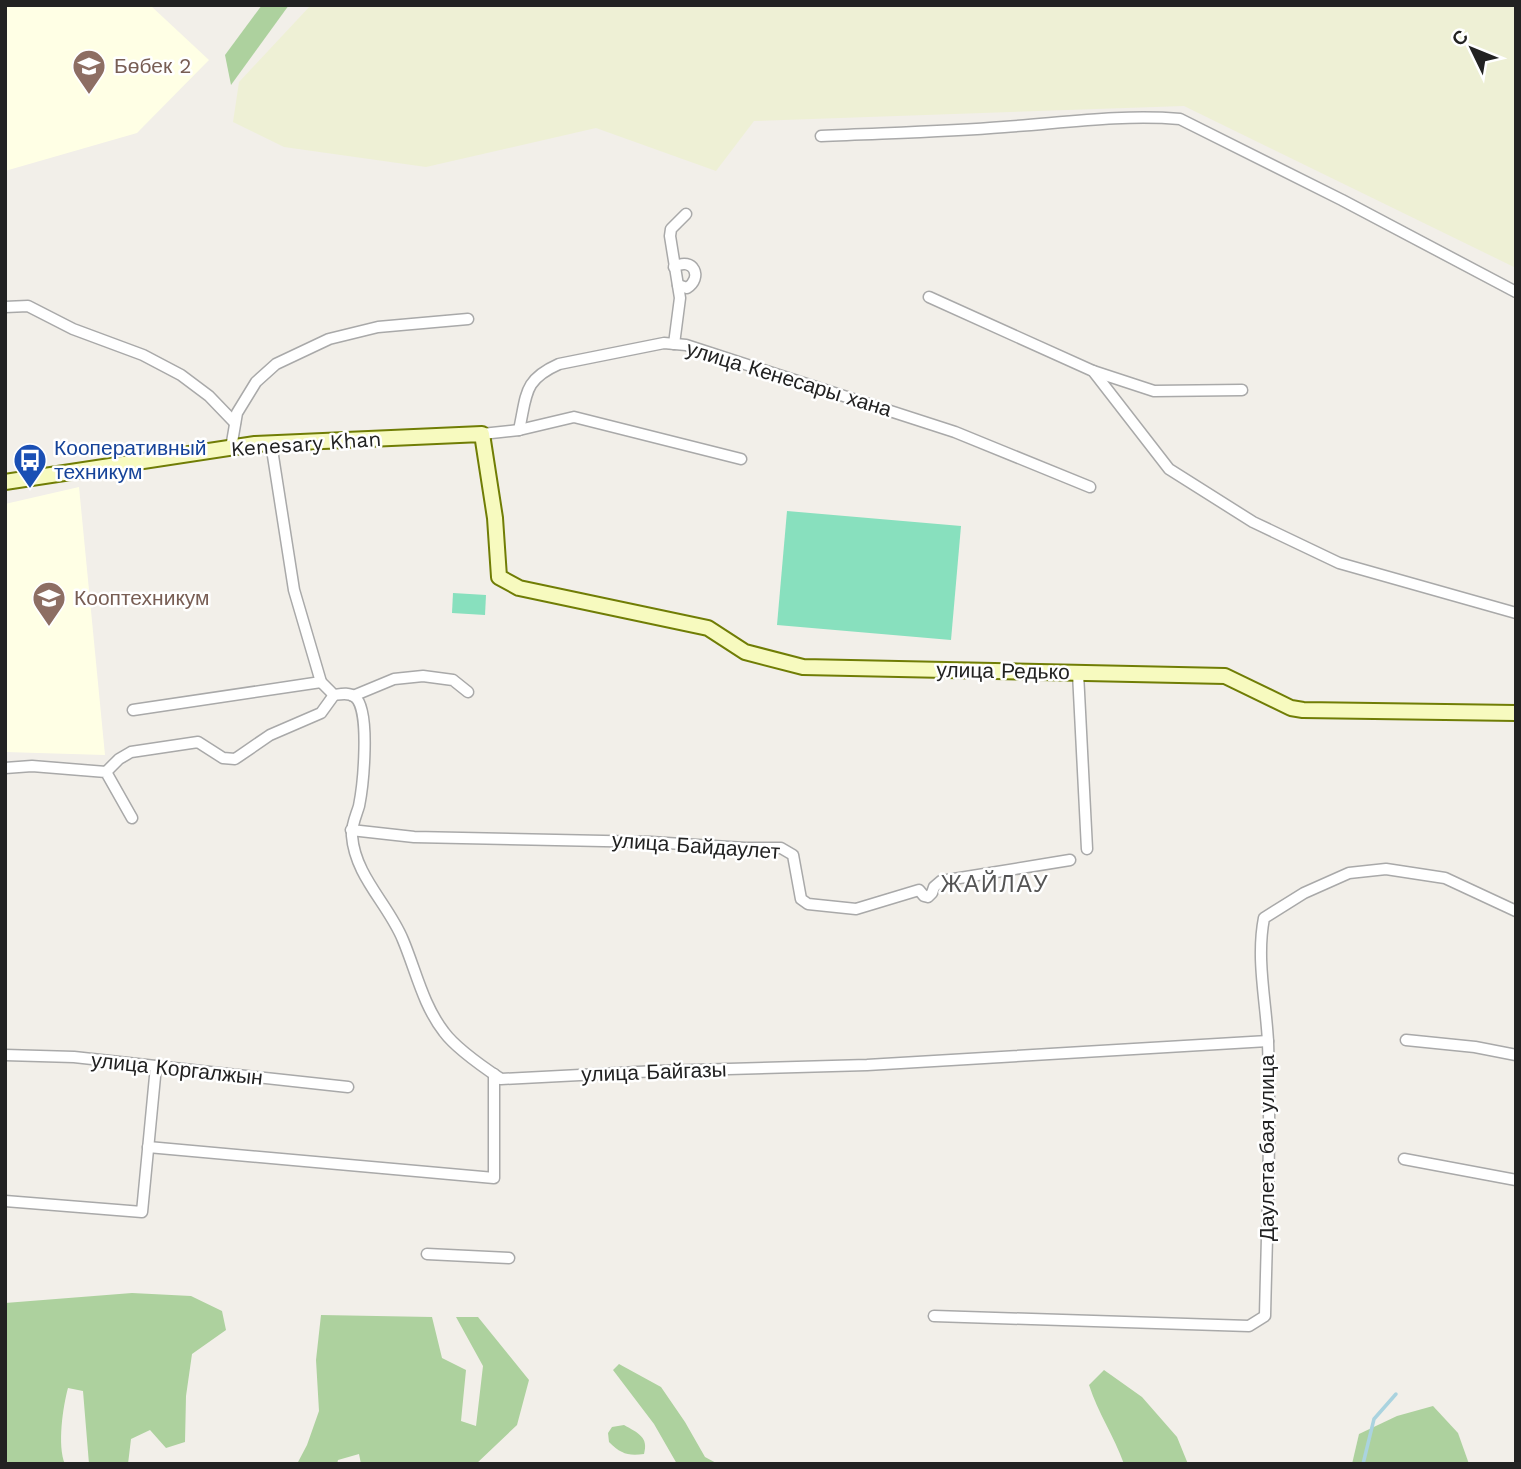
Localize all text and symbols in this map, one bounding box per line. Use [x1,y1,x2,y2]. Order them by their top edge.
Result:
north arrow [1437,14,1507,84]
text: С [1447,25,1473,51]
school or university icon: Бөбек 2 [70,47,108,96]
place label: Бөбек 2 [114,53,192,78]
street label: улица Кенесары хана [683,335,895,422]
street label: Kenesary Khan [230,426,382,461]
place label: Кооперативный техникум [54,435,206,484]
bus stop icon: Кооперативный техникум [11,441,49,490]
school or university icon: Кооптехникум [30,579,68,628]
place label: Кооптехникум [74,585,210,610]
street label: улица Редько [936,657,1070,684]
street label: улица Байдаулет [611,827,781,864]
district label: ЖАЙЛАУ [940,870,1050,898]
street label: улица Коргалжын [90,1047,264,1090]
street label: Даулета бая улица [1254,1054,1279,1241]
street label: улица Байгазы [581,1056,727,1087]

